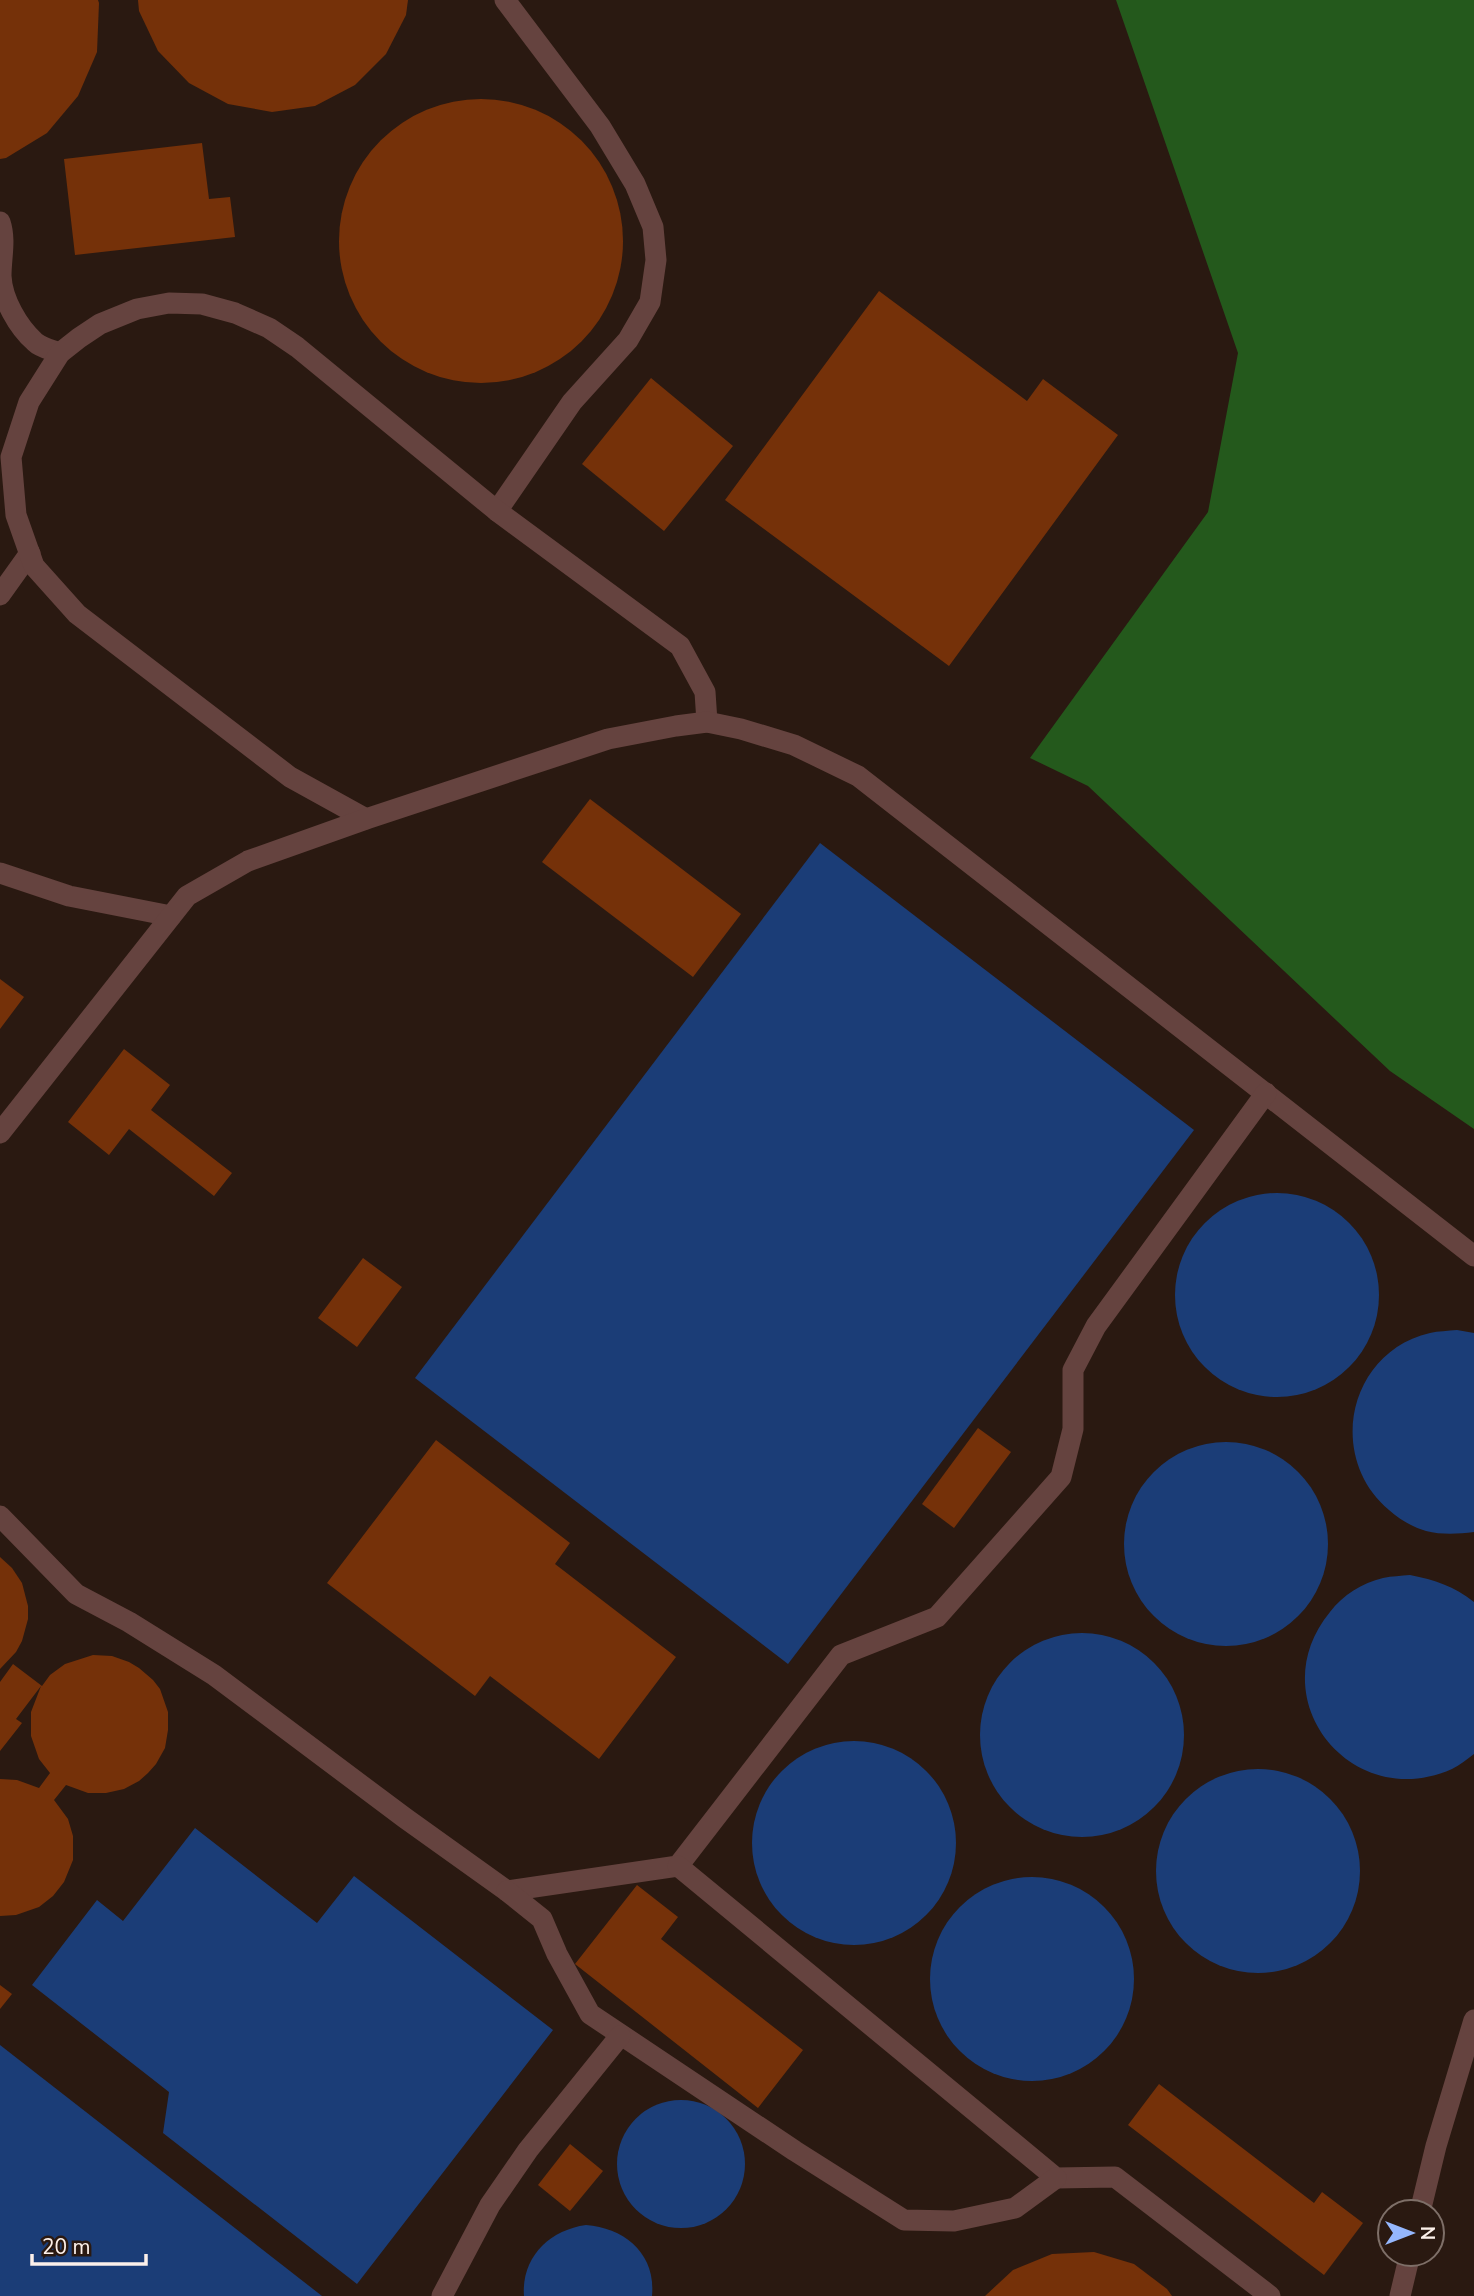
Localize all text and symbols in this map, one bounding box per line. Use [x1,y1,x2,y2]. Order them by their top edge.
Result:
north arrow [1376,2198,1446,2268]
scale bar [32,2222,145,2266]
text: N [1414,2226,1440,2240]
text: 20 m [42,2233,91,2261]

